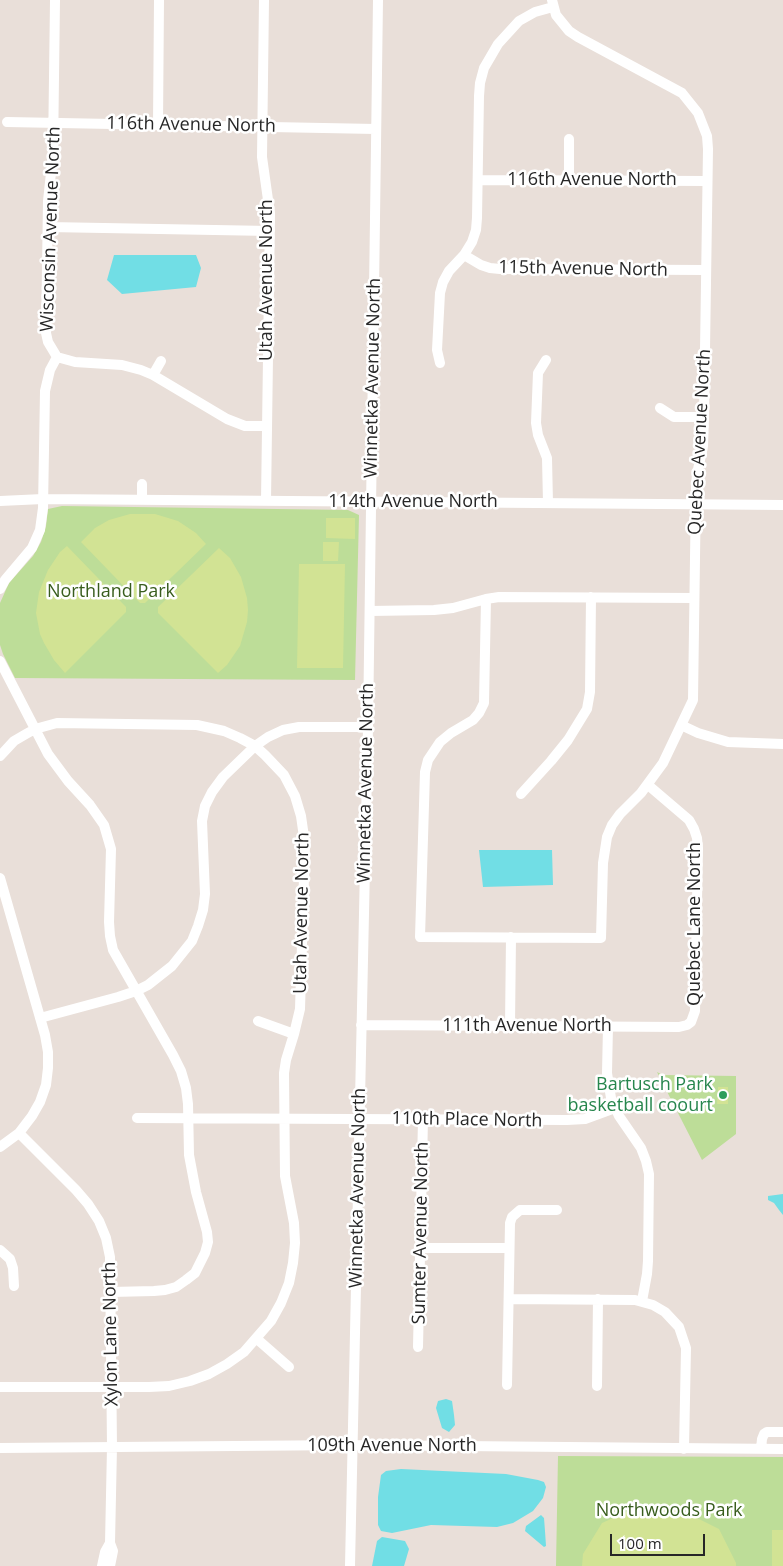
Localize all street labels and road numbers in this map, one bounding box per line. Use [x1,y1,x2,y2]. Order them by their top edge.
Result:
street label: 116th Avenue North [106,113,276,137]
street label: Wisconsin Avenue North [37,126,65,332]
street label: 116th Avenue North [507,169,677,191]
street label: Utah Avenue North [256,199,278,361]
street label: 115th Avenue North [498,257,668,281]
street label: Winnetka Avenue North [360,278,386,478]
street label: Quebec Avenue North [684,349,716,535]
street label: 114th Avenue North [328,491,498,513]
street label: Winnetka Avenue North [353,683,379,883]
street label: Utah Avenue North [290,832,314,994]
street label: Quebec Lane North [684,842,706,1006]
street label: 111th Avenue North [442,1015,612,1037]
street label: Winnetka Avenue North [345,1088,371,1288]
street label: 110th Place North [391,1108,543,1132]
street label: Sumter Avenue North [409,1141,433,1325]
street label: Xylon Lane North [99,1261,123,1407]
street label: 109th Avenue North [307,1435,477,1457]

